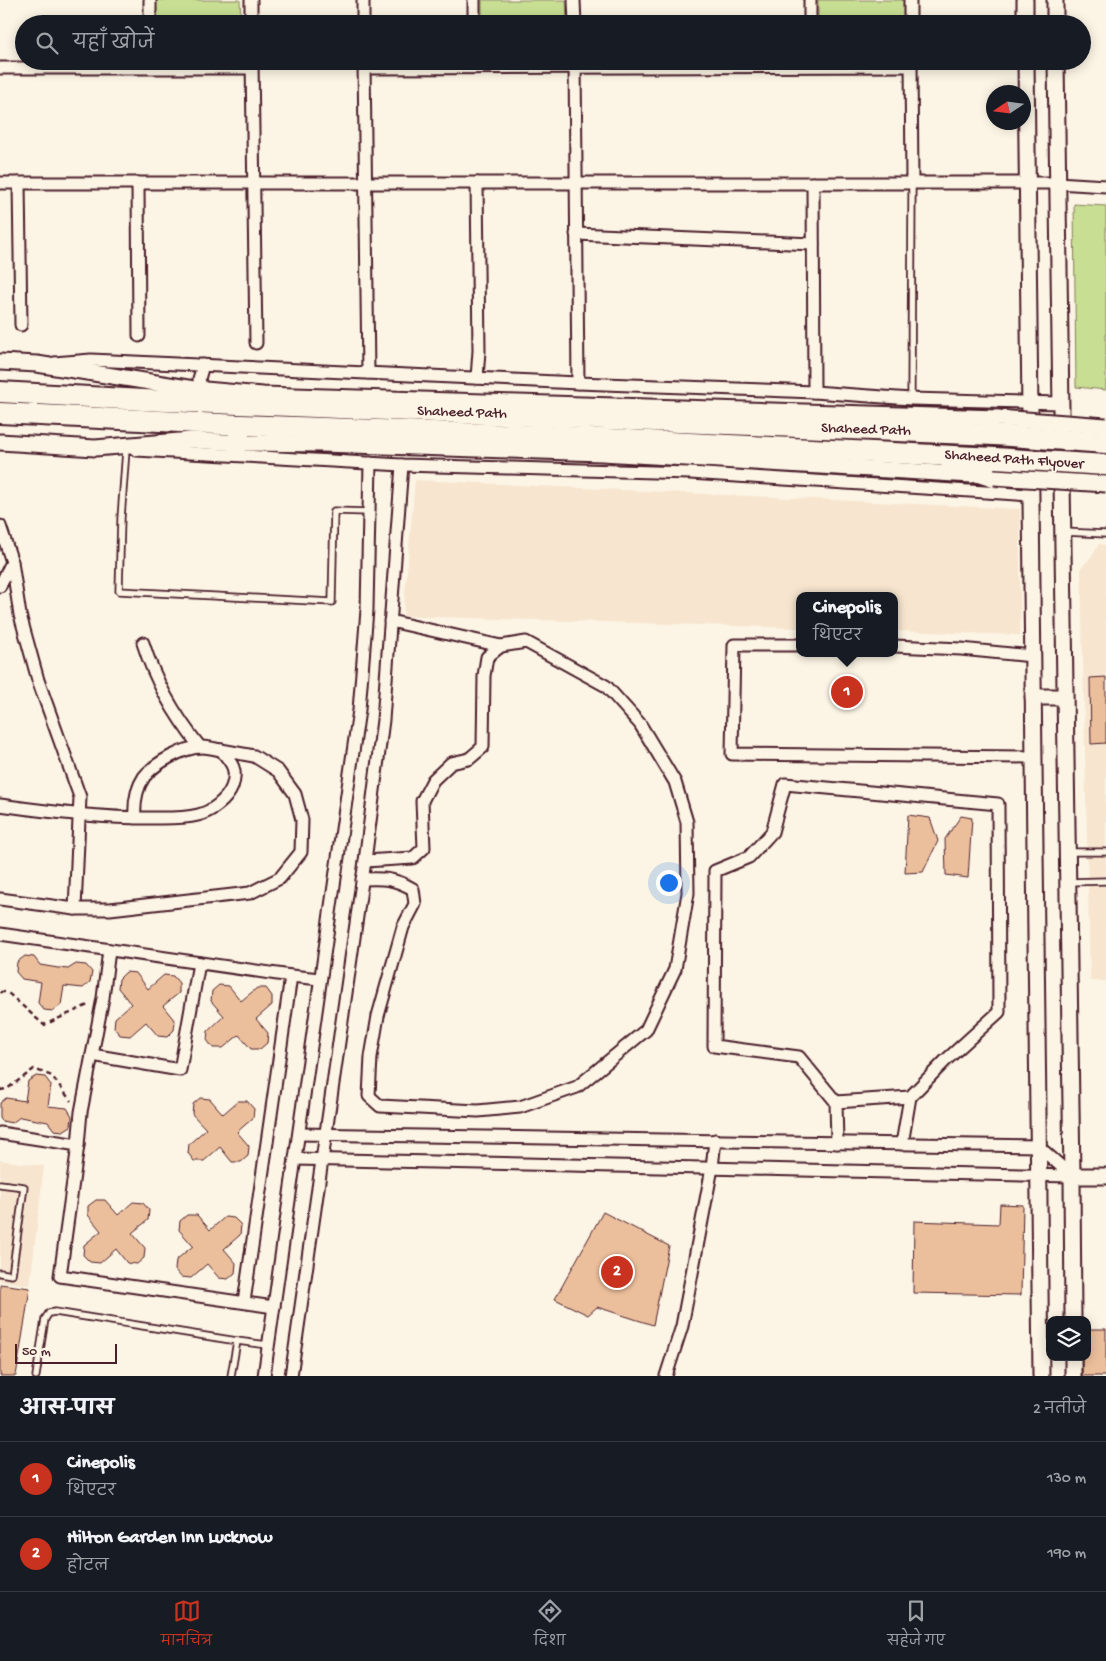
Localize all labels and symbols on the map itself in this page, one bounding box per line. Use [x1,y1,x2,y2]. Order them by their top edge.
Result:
north arrow [986,85,1031,130]
street label: Shaheed Path [417,402,507,424]
street label: Shaheed Path [821,419,911,441]
street label: Shaheed Path Flyover [944,446,1086,474]
pin: 1 [831,673,863,711]
your location [656,870,682,896]
pin: 2 [601,1253,633,1291]
scale bar [15,1341,118,1364]

